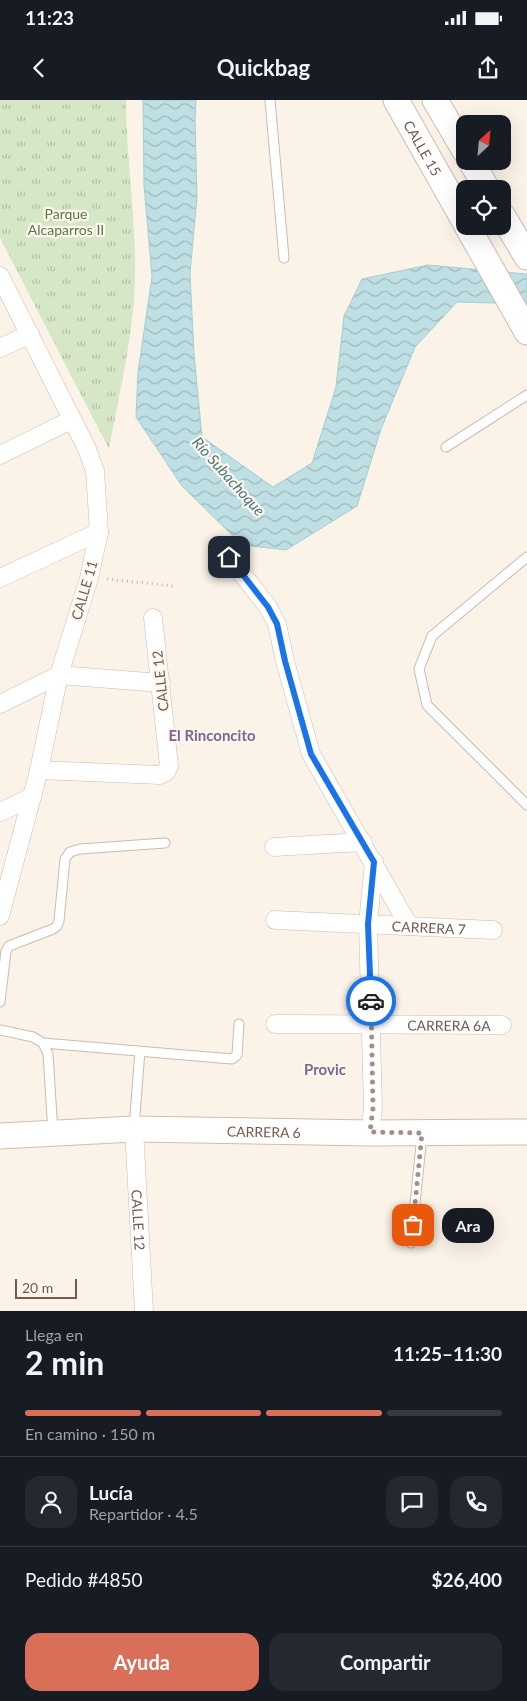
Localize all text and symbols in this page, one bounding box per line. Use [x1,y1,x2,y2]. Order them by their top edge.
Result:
text: 11:23 [25,6,74,29]
icon: back [25,54,53,82]
text: Quickbag [217,54,310,81]
icon: share [474,54,502,82]
north arrow [456,115,511,170]
map controls [456,115,511,235]
street label: CALLE 15 [401,117,446,179]
button: locate [456,180,511,235]
park label: Parque Alcaparros II [28,205,104,238]
water label: Río Subachoque [189,433,269,519]
pin [208,536,250,578]
icon: home [215,543,243,571]
street label: CALLE 11 [67,558,101,622]
street label: CALLE 12 [148,650,172,712]
district label: El Rinconcito [168,726,256,744]
street label: CARRERA 7 [391,917,466,937]
courier [346,976,396,1026]
icon: car [357,987,385,1015]
street label: CARRERA 6A [407,1016,491,1033]
district label: Provic [304,1060,346,1078]
street label: CARRERA 6 [227,1122,301,1140]
street label: CALLE 12 [129,1189,149,1251]
pin [392,1204,434,1246]
callout: Ara [443,1208,496,1242]
icon: bag [399,1211,427,1239]
text: Ara [455,1216,481,1235]
scale bar [15,1276,78,1299]
text: 20 m [22,1279,53,1296]
text: Llega en [25,1325,83,1344]
text: 11:25–11:30 [393,1342,502,1365]
text: 2 min [25,1343,104,1382]
text: En camino · 150 m [25,1424,155,1443]
button: person [25,1476,77,1528]
button: chat [386,1476,438,1528]
button: phone [450,1476,502,1528]
text: Lucía [89,1481,133,1504]
text: Repartidor · 4.5 [89,1504,198,1523]
text: Pedido #4850 [25,1568,143,1591]
text: $26,400 [431,1568,502,1591]
button: Ayuda [25,1633,259,1691]
button: Compartir [269,1633,502,1691]

